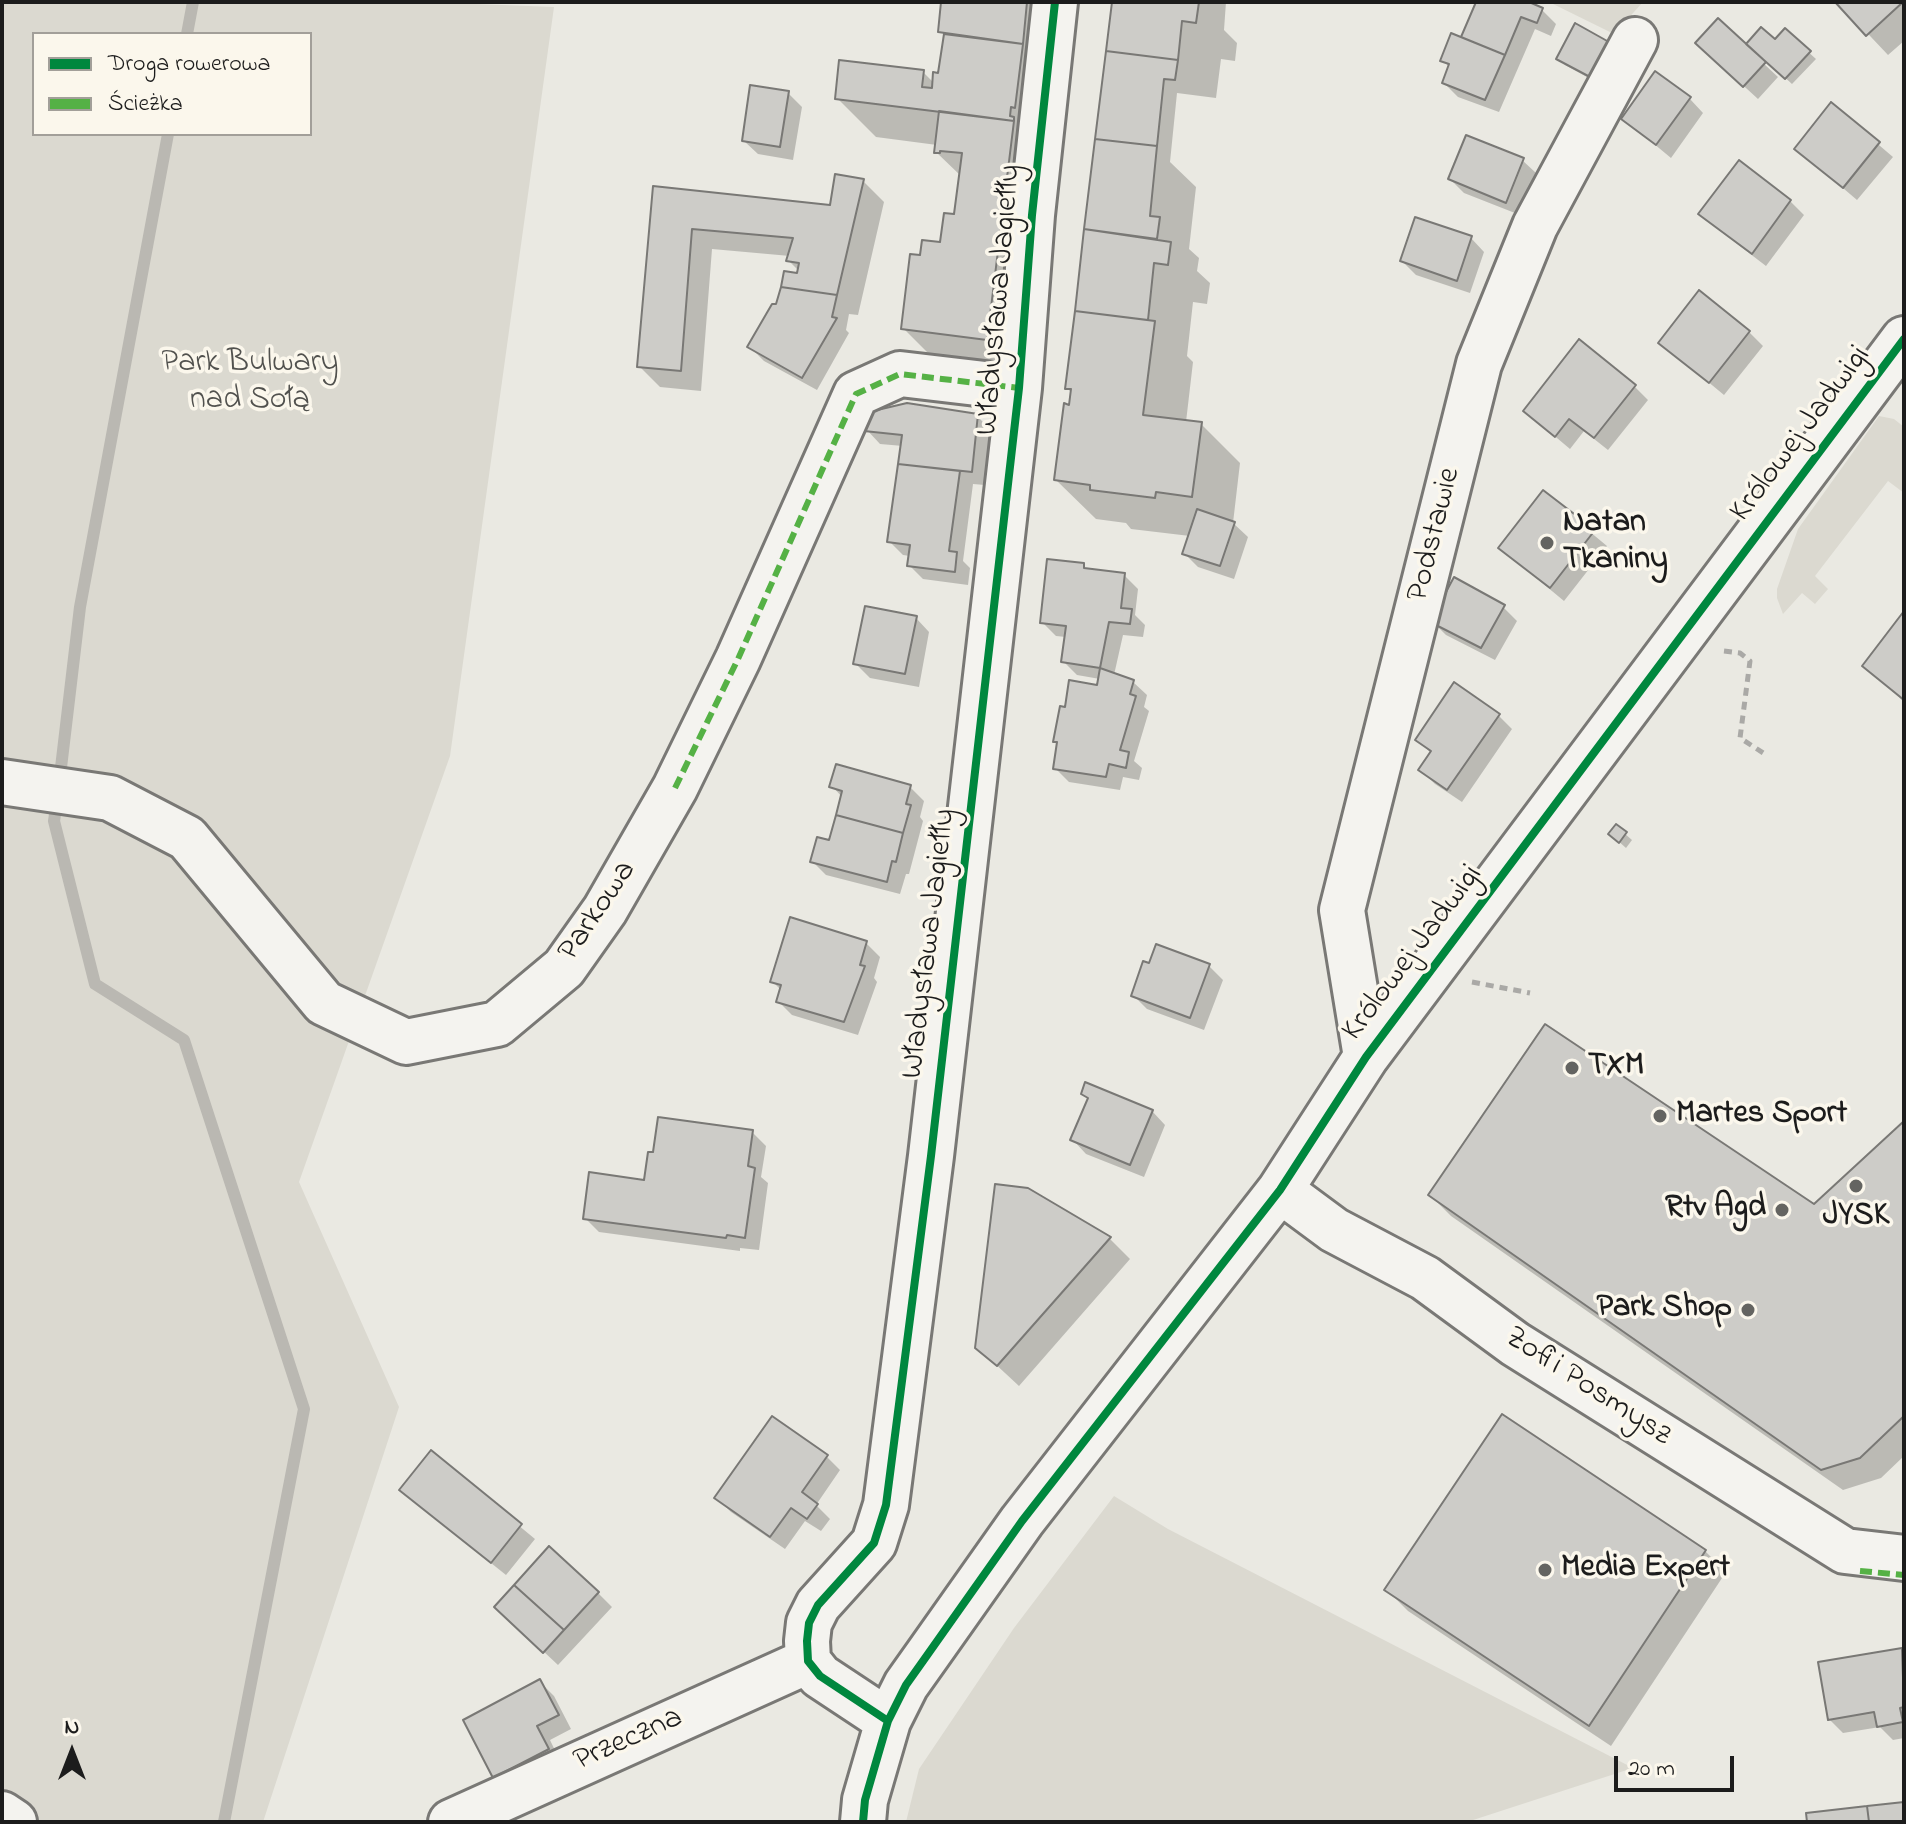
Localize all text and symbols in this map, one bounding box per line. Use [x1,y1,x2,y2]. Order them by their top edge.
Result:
legend [32,32,312,136]
text: Droga rowerowa [108,47,270,82]
text: Ścieżka [108,87,183,122]
street label: Władysława Jagiełły [970,163,1032,437]
street label: Królowej Jadwigi [1723,339,1881,531]
park label: Park Bulwary nad Sołą [162,346,338,421]
street label: Podstawie [1401,464,1471,606]
place label: Natan Tkaniny [1563,506,1668,581]
marker: Natan Tkaniny [1538,534,1556,552]
street label: Władysława Jagiełły [895,807,967,1081]
street label: Parkowa [552,855,646,969]
street label: Królowej Jadwigi [1335,858,1493,1050]
place label: TXM [1588,1049,1644,1087]
marker: TXM [1563,1059,1581,1077]
place label: Martes Sport [1676,1097,1847,1135]
marker: Martes Sport [1651,1107,1669,1125]
marker: JYSK [1847,1177,1865,1195]
place label: Rtv Agd [1665,1191,1766,1229]
place label: JYSK [1823,1199,1889,1237]
marker: Rtv Agd [1773,1201,1791,1219]
place label: Park Shop [1596,1291,1732,1329]
marker: Park Shop [1739,1301,1757,1319]
street label: Zofii Posmysz [1496,1320,1678,1456]
place label: Media Expert [1561,1551,1730,1589]
marker: Media Expert [1536,1561,1554,1579]
street label: Przeczna [569,1700,689,1782]
north arrow [32,1712,112,1792]
text: N [65,1712,79,1744]
scale bar [1618,1740,1738,1790]
text: 20 m [1628,1752,1675,1787]

